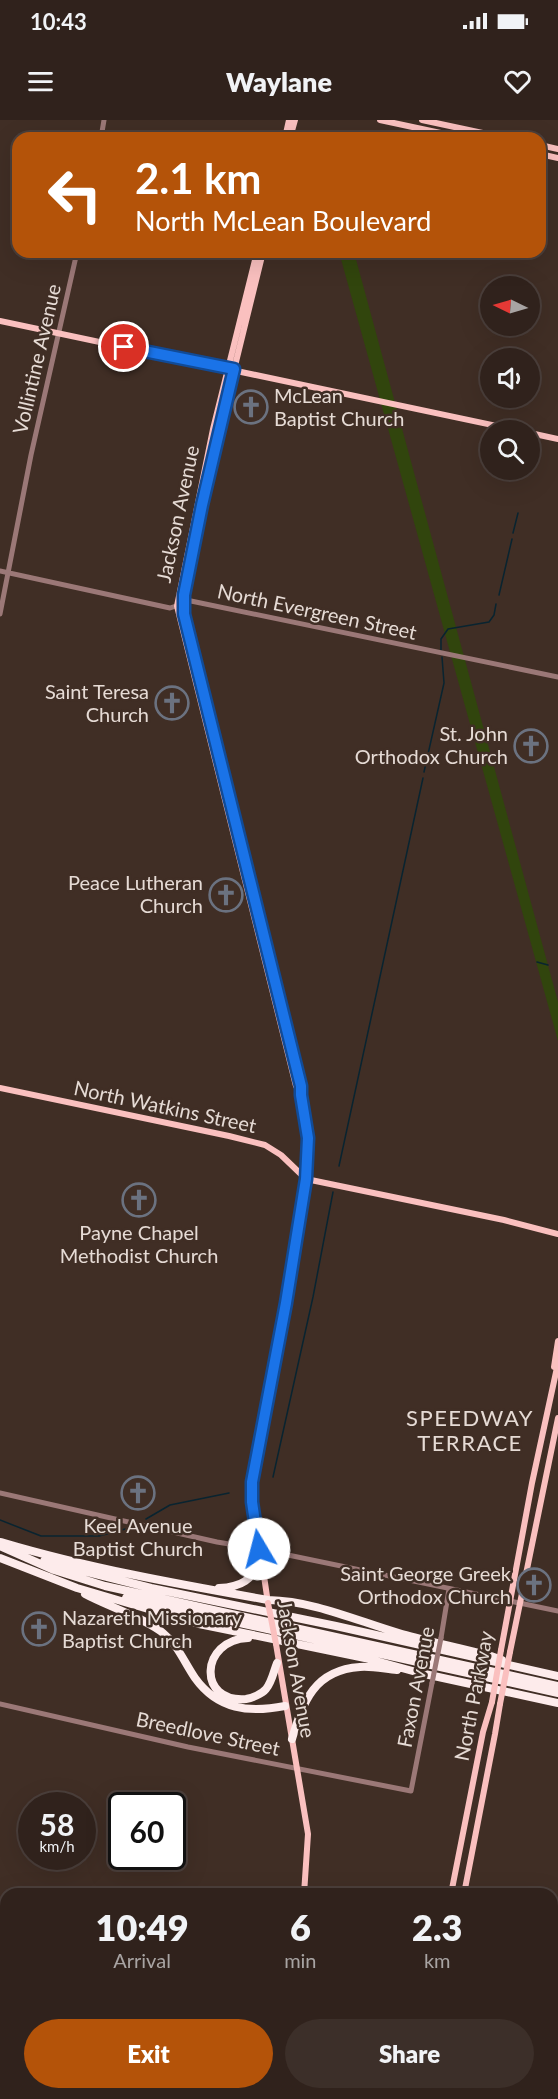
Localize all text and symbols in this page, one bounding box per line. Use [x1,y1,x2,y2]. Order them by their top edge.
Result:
text: 10:43 [30,8,87,35]
icon: menu [24,65,57,98]
text: Waylane [226,65,332,98]
icon: heart [501,65,534,98]
text: 2.1 km [135,153,262,203]
icon: left [36,156,114,234]
text: North McLean Boulevard [135,204,431,237]
north arrow [480,276,540,336]
map controls [480,276,540,480]
street label: Vollintine Avenue [7,281,65,436]
pin [98,321,149,372]
icon: arrive [107,330,140,363]
button: sound [480,348,540,408]
place label: McLean Baptist Church [274,383,404,430]
church icon: McLean Baptist Church [233,389,269,425]
button: search [480,420,540,480]
street label: Jackson Avenue [151,443,203,585]
street label: North Evergreen Street [215,578,419,644]
place label: Saint Teresa Church [45,679,149,726]
church icon: Saint Teresa Church [154,685,190,721]
place label: St. John Orthodox Church [355,721,508,768]
church icon: St. John Orthodox Church [513,728,549,764]
place label: Peace Lutheran Church [68,870,203,917]
church icon: Peace Lutheran Church [208,877,244,913]
street label: North Watkins Street [72,1075,259,1137]
church icon: Payne Chapel Methodist Church [121,1182,157,1218]
place label: Payne Chapel Methodist Church [60,1220,218,1267]
district label: SPEEDWAY TERRACE [406,1404,534,1456]
church icon: Keel Avenue Baptist Church [120,1475,156,1511]
place label: Keel Avenue Baptist Church [73,1513,203,1560]
position arrow [227,1517,291,1581]
place label: Saint George Greek Orthodox Church [340,1561,512,1608]
church icon: Saint George Greek Orthodox Church [516,1567,552,1603]
street label: Jackson Avenue [273,1598,321,1740]
place label: Nazareth Missionary Baptist Church [62,1605,243,1652]
church icon: Nazareth Missionary Baptist Church [21,1611,57,1647]
street label: Faxon Avenue [392,1624,438,1749]
street label: North Parkway [449,1628,497,1763]
street label: Breedlove Street [134,1706,282,1760]
speed limit sign: 60 [108,1792,186,1870]
text: 58 [40,1806,74,1842]
text: km/h [39,1837,75,1855]
text: 10:49 [96,1905,189,1949]
text: 6 [290,1905,311,1949]
text: 2.3 [412,1905,462,1949]
text: Arrival [113,1948,171,1972]
text: min [284,1948,317,1972]
text: km [424,1948,451,1972]
button: Exit [24,2019,273,2088]
button: Share [285,2019,534,2088]

